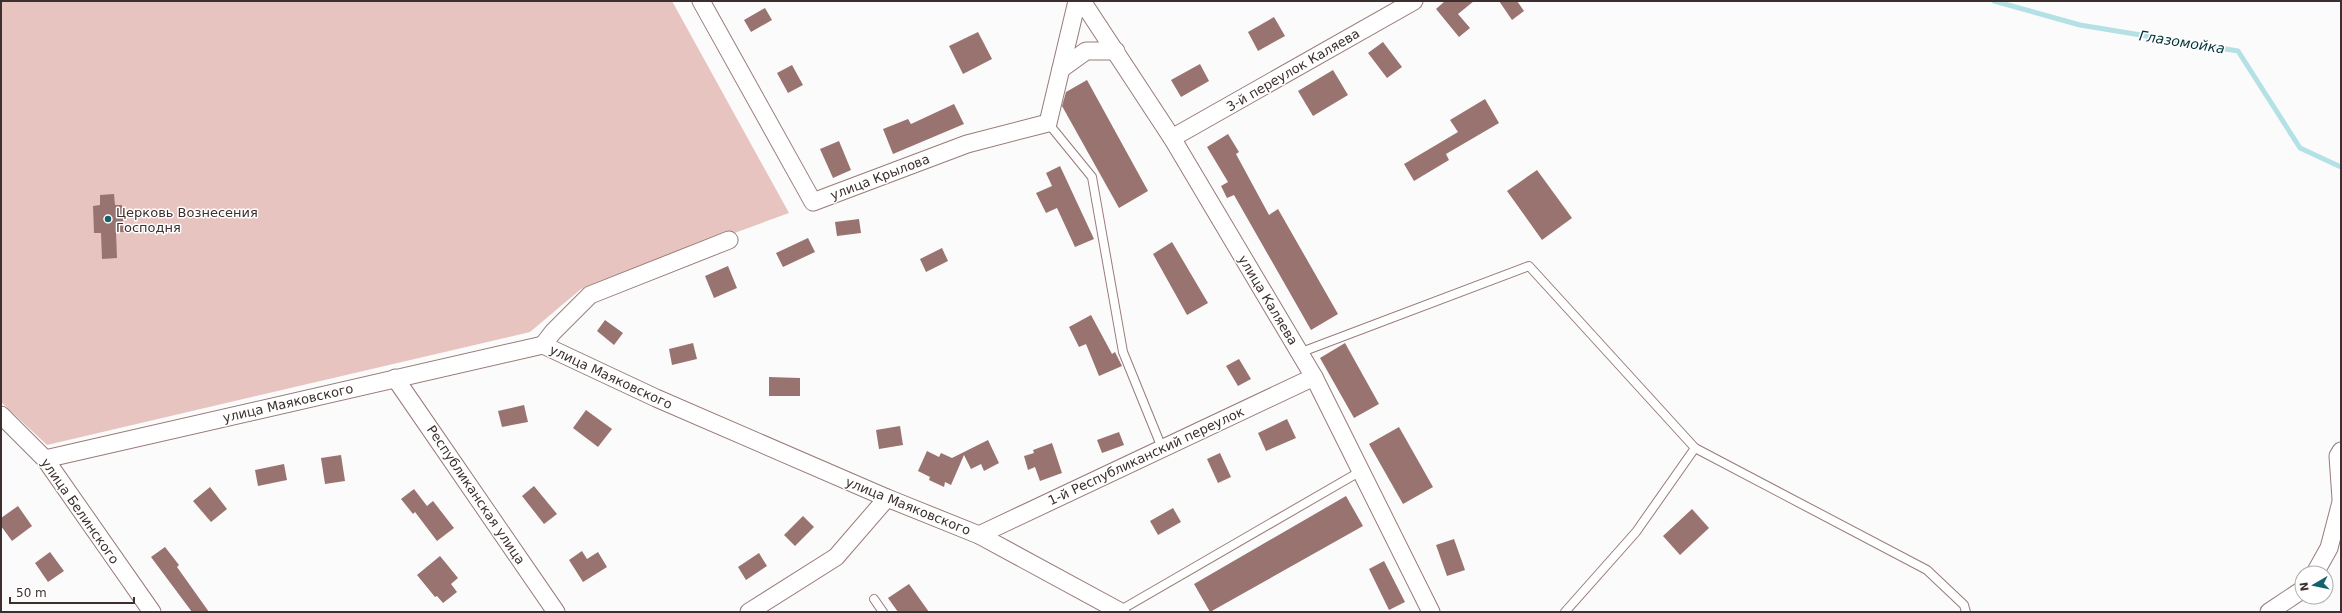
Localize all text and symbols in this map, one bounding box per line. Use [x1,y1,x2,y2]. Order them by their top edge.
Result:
street label: 3-й переулок Каляева [1224,26,1362,114]
water label: Глазомойка [2138,27,2226,57]
street label: улица Крылова [828,151,932,203]
place label: Церковь Вознесения Господня [116,205,258,235]
marker: Церковь Вознесения Господня [103,214,113,224]
street label: улица Каляева [1235,252,1301,348]
street label: улица Маяковского [547,342,675,412]
street label: улица Маяковского [221,381,355,425]
street label: 1-й Республиканский переулок [1046,404,1246,508]
street label: Республиканская улица [424,423,528,567]
street label: улица Белинского [38,455,122,567]
street label: улица Маяковского [843,474,973,538]
north arrow [2294,565,2334,605]
scale bar [10,579,134,605]
text: N [2297,581,2312,592]
text: 50 m [16,586,47,600]

